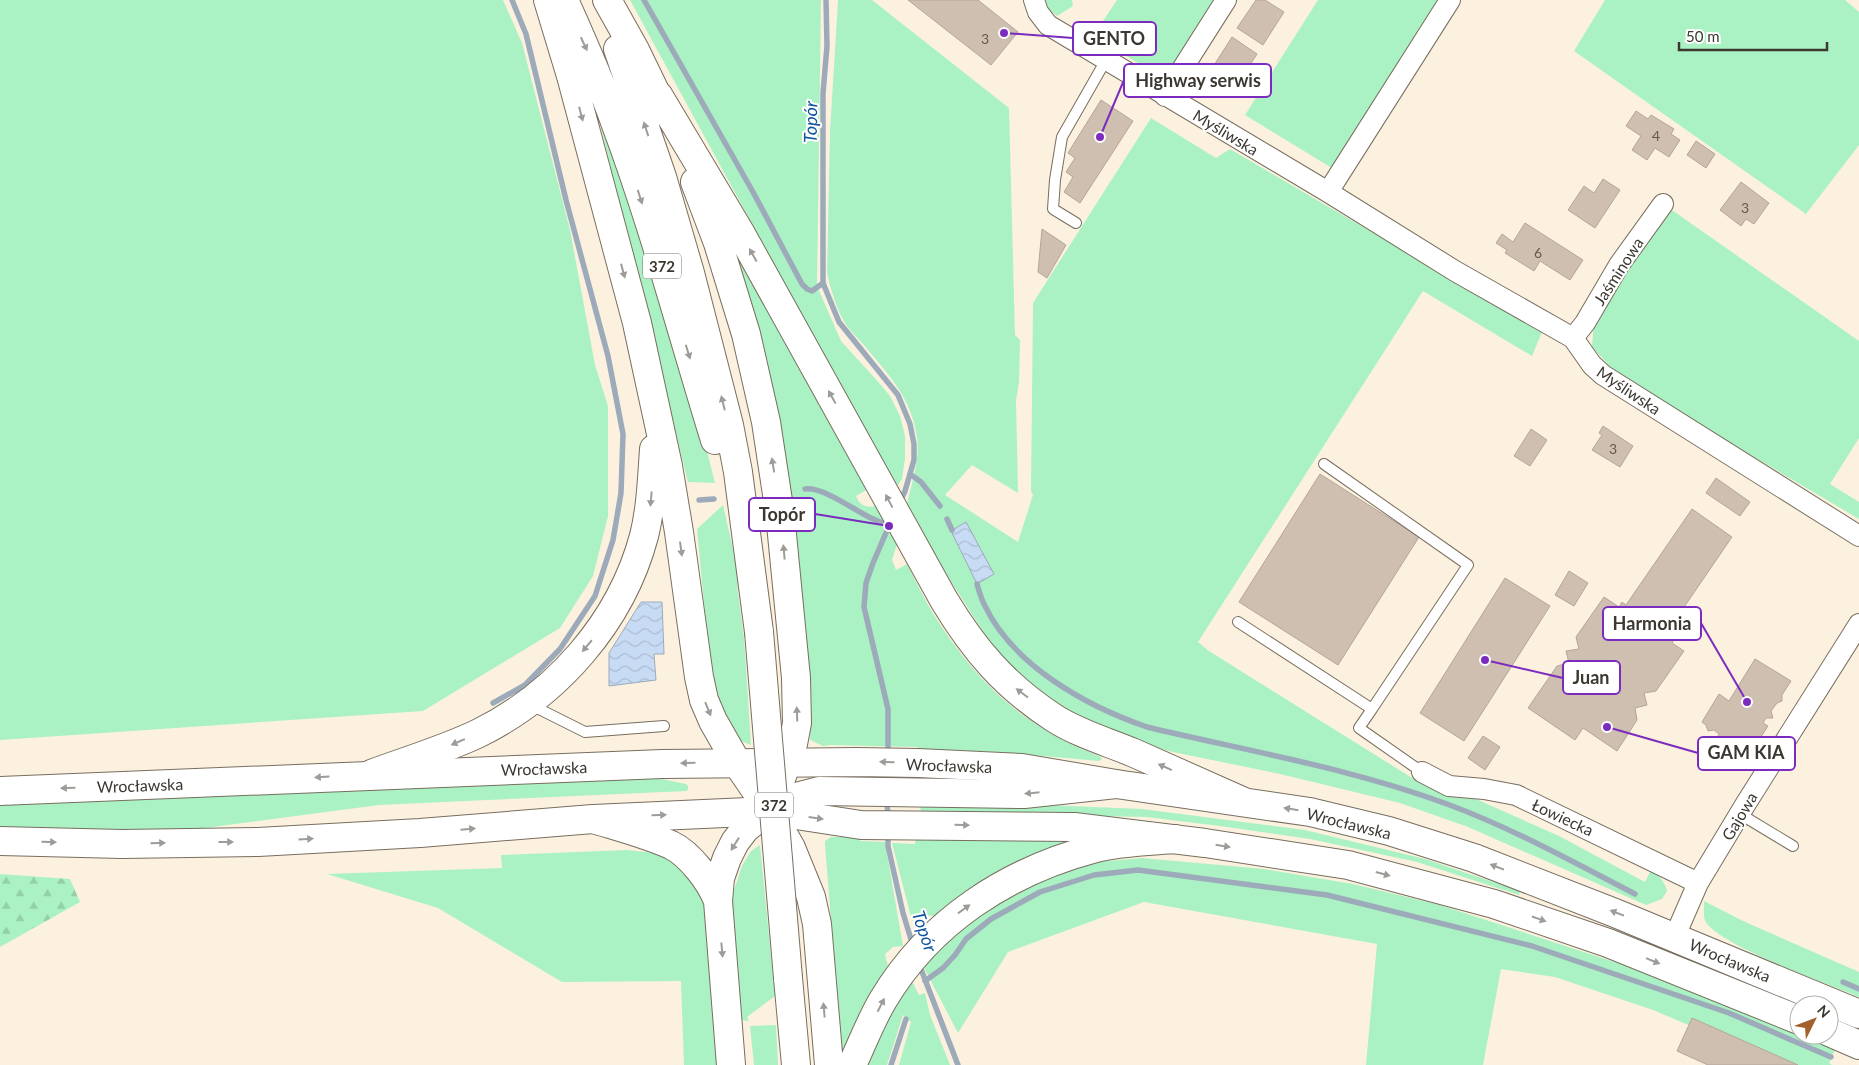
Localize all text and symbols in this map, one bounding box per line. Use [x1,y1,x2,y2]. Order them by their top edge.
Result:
scale bar [1679,20,1826,52]
callout: GENTO [1073,22,1156,55]
text: GENTO [1083,27,1145,49]
text: 50 m [1686,27,1720,45]
house number: 3 [981,30,989,47]
one-way arrow [580,37,588,51]
callout: Highway serwis [1124,64,1271,97]
text: Highway serwis [1135,69,1261,91]
water label: Topór [799,100,821,143]
street label: Myśliwska [1190,105,1262,159]
one-way arrow [578,107,586,122]
one-way arrow [642,122,649,137]
house number: 4 [1652,127,1660,144]
one-way arrow [637,189,645,204]
house number: 3 [1741,199,1749,216]
street label: Jaśminowa [1589,234,1647,308]
house number: 6 [1534,244,1542,261]
one-way arrow [749,248,757,262]
road number: 372 [643,254,681,278]
one-way arrow [619,264,627,279]
one-way arrow [684,345,692,360]
street label: Myśliwska [1593,362,1665,418]
one-way arrow [828,390,836,404]
one-way arrow [719,396,727,411]
house number: 3 [1609,440,1617,457]
one-way arrow [769,457,777,473]
one-way arrow [646,491,654,507]
one-way arrow [885,494,893,509]
callout: Topór [749,498,815,531]
text: Topór [759,503,805,525]
one-way arrow [678,542,686,558]
one-way arrow [780,544,788,560]
callout: Harmonia [1603,607,1701,640]
text: Harmonia [1613,612,1691,634]
one-way arrow [582,640,593,652]
callout: Juan [1563,661,1620,694]
text: Juan [1573,666,1609,688]
one-way arrow [1015,688,1029,698]
one-way arrow [704,702,712,717]
one-way arrow [792,706,800,722]
callout: GAM KIA [1698,737,1795,770]
one-way arrow [451,738,465,746]
text: GAM KIA [1708,741,1785,763]
street label: Wrocławska [905,754,993,776]
street label: Wrocławska [500,757,588,779]
one-way arrow [879,758,895,766]
one-way arrow [680,759,696,767]
one-way arrow [1158,763,1172,771]
one-way arrow [314,773,330,781]
street label: Wrocławska [96,774,184,796]
one-way arrow [60,784,76,792]
street label: Gajowa [1717,788,1761,844]
one-way arrow [1024,789,1040,797]
road number: 372 [755,792,793,818]
street label: Łowiecka [1529,795,1597,839]
street label: Wrocławska [1305,803,1393,843]
one-way arrow [1282,804,1298,812]
one-way arrow [651,811,667,819]
one-way arrow [808,814,824,822]
one-way arrow [954,821,970,829]
one-way arrow [460,825,476,833]
one-way arrow [299,835,315,843]
one-way arrow [731,837,740,851]
one-way arrow [218,838,234,846]
one-way arrow [41,839,57,847]
one-way arrow [151,839,167,847]
one-way arrow [1216,842,1232,850]
one-way arrow [1489,863,1504,871]
one-way arrow [1376,871,1391,879]
one-way arrow [957,904,971,914]
water label: Topór [908,907,943,955]
one-way arrow [1610,909,1624,917]
one-way arrow [1532,916,1547,924]
street label: Wrocławska [1686,934,1774,986]
one-way arrow [718,942,726,958]
one-way arrow [1646,957,1661,965]
north arrow [1789,995,1839,1045]
one-way arrow [877,998,885,1012]
one-way arrow [820,1001,828,1017]
text: N [1814,1001,1834,1021]

